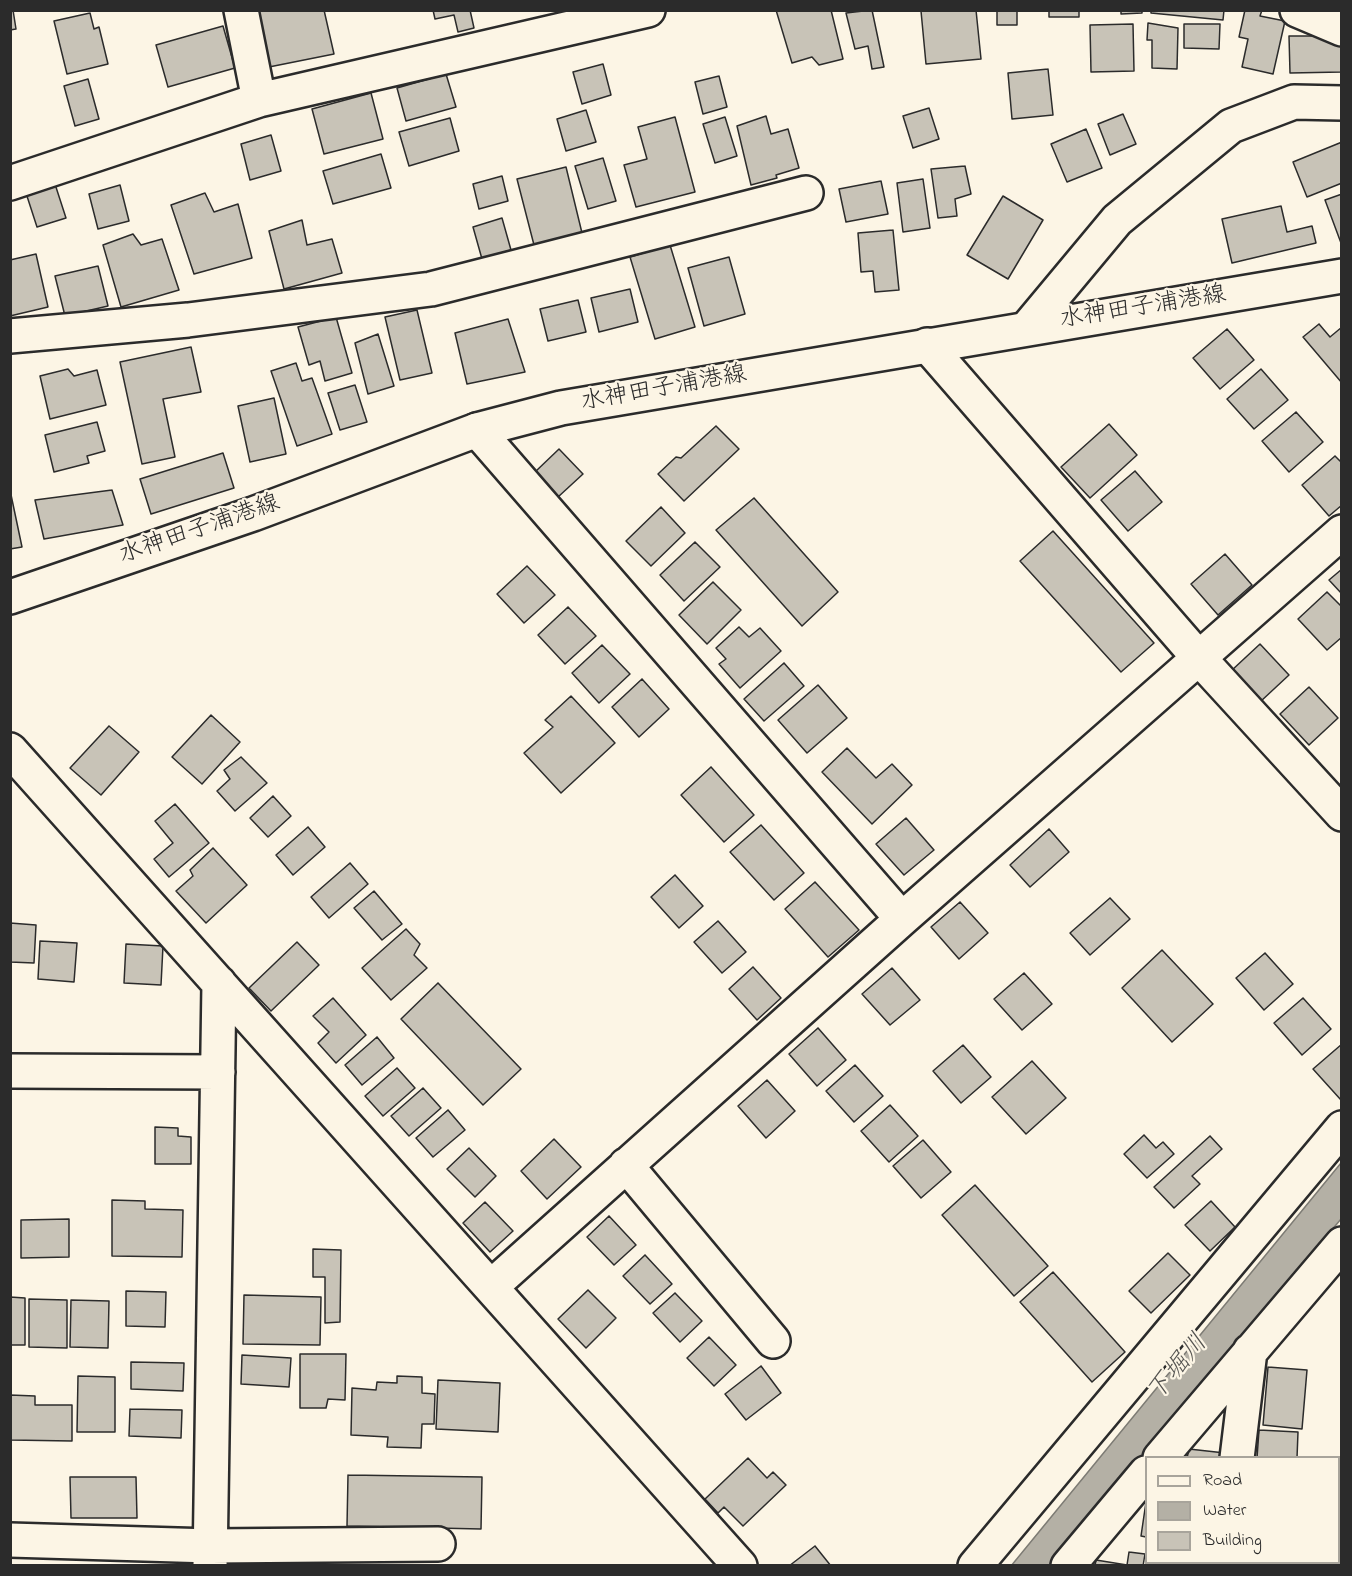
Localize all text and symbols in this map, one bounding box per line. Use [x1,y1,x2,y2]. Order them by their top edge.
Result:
street label: 水神田子浦港線 [1058,282,1228,336]
street label: 水神田子浦港線 [579,361,749,419]
street label: 水神田子浦港線 [116,490,284,572]
water label: 下堀川 [1142,1329,1216,1409]
legend [1145,1456,1340,1564]
text: Road [1203,1468,1242,1494]
text: Water [1203,1498,1246,1524]
text: Building [1203,1528,1262,1554]

